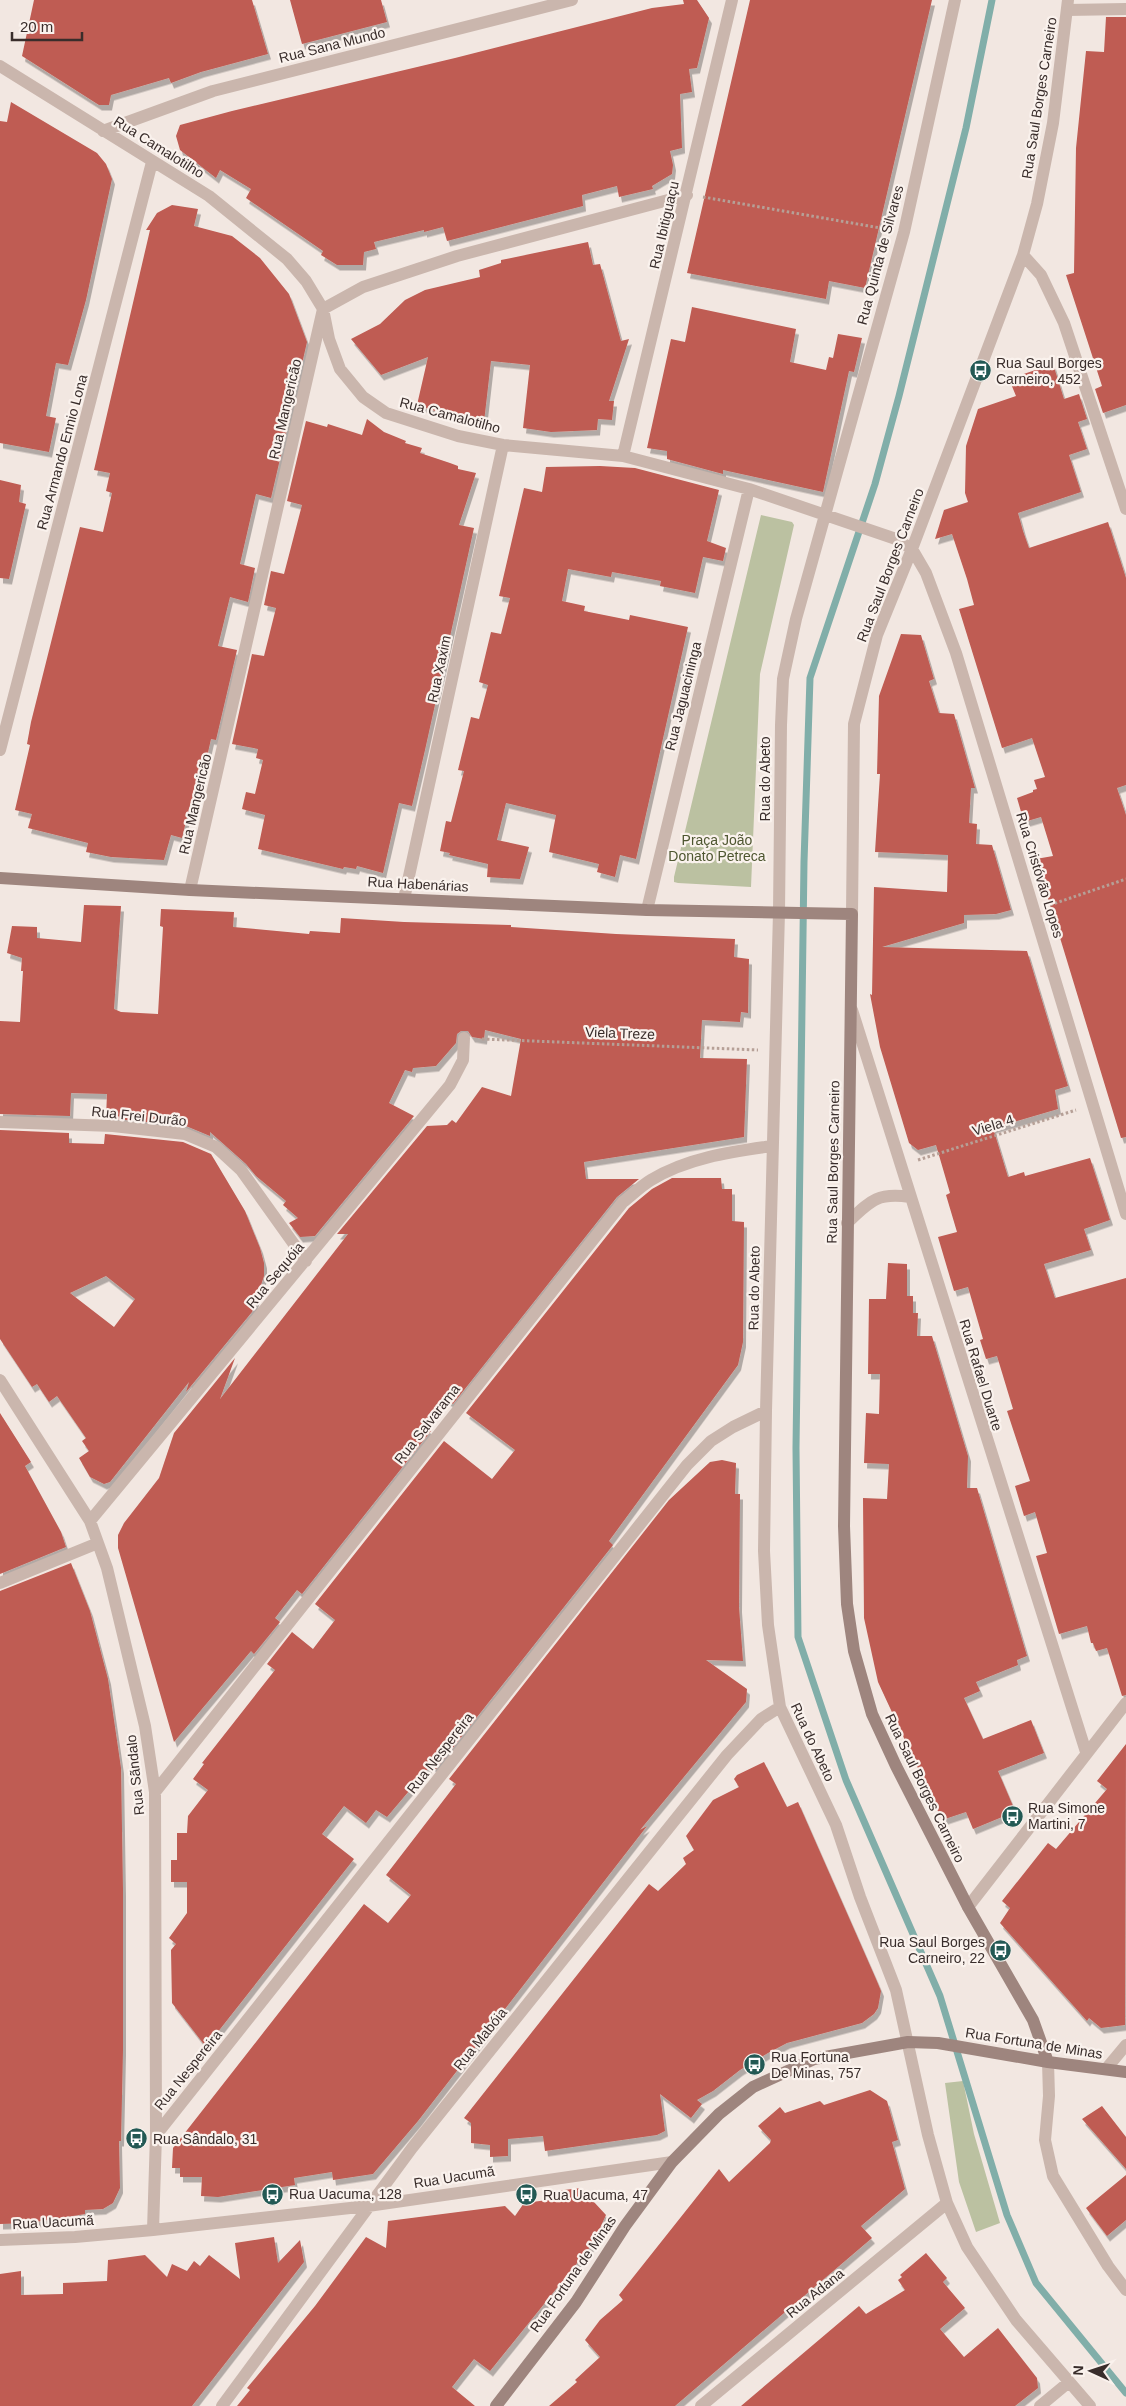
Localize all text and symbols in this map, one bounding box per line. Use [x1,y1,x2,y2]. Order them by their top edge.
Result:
scale bar [12,10,82,42]
street label: Rua Saul Borges Carneiro [1018,16,1060,180]
text: 20 m [20,18,53,35]
street label: Rua Sana Mundo [277,24,387,66]
street label: Rua Camalotilho [111,113,207,181]
street label: Rua Ibitiguaçu [646,180,682,270]
street label: Rua Quinta de Silvares [854,183,906,327]
place label: Rua Saul Borges Carneiro, 452 [996,355,1102,387]
street label: Rua Mangericão [266,357,304,461]
bus stop icon: Rua Saul Borges Carneiro, 452 [968,359,992,383]
street label: Rua Armando Ennio Lona [34,372,91,532]
street label: Rua Camalotilho [398,394,502,436]
street label: Rua Saul Borges Carneiro [853,486,927,644]
street label: Rua Xaxim [424,634,454,704]
street label: Rua Jaguacininga [662,639,704,752]
street label: Rua do Abeto [757,736,773,821]
street label: Rua Mangericão [176,752,214,856]
street label: Rua Cristóvão Lopes [1013,810,1067,940]
park label: Praça João Donato Petreca [668,832,766,864]
street label: Rua Habenárias [367,873,469,895]
street label: Viela Treze [585,1024,655,1042]
street label: Rua Saul Borges Carneiro [824,1080,842,1244]
street label: Rua Frei Durão [91,1103,188,1129]
street label: Viela 4 [970,1111,1016,1139]
street label: Rua Sequóia [243,1239,307,1311]
street label: Rua do Abeto [745,1245,763,1331]
street label: Rua Rafael Duarte [956,1317,1006,1433]
street label: Rua Salvarama [391,1381,463,1467]
street label: Rua do Abeto [788,1700,838,1784]
street label: Rua Nespereira [404,1709,477,1797]
street label: Rua Saul Borges Carneiro [882,1711,968,1865]
street label: Rua Sãndalo [123,1734,147,1816]
place label: Rua Simone Martini, 7 [1028,1800,1105,1832]
bus stop icon: Rua Simone Martini, 7 [1000,1804,1024,1828]
place label: Rua Saul Borges Carneiro, 22 [879,1934,985,1966]
bus stop icon: Rua Saul Borges Carneiro, 22 [989,1938,1013,1962]
street label: Rua Mabóia [450,2004,510,2073]
street label: Rua Fortuna de Minas [964,2024,1104,2062]
street label: Rua Nespereira [151,2027,225,2113]
place label: Rua Fortuna De Minas, 757 [771,2049,861,2081]
bus stop icon: Rua Fortuna De Minas, 757 [743,2053,767,2077]
bus stop icon: Rua Sândalo, 31 [125,2127,149,2151]
place label: Rua Sândalo, 31 [153,2131,258,2147]
street label: Rua Uacumã [412,2163,496,2191]
bus stop icon: Rua Uacuma, 128 [261,2182,285,2206]
bus stop icon: Rua Uacuma, 47 [515,2183,539,2207]
place label: Rua Uacuma, 128 [289,2186,402,2202]
place label: Rua Uacuma, 47 [543,2187,648,2203]
street label: Rua Uacumã [12,2212,94,2232]
street label: Rua Fortuna de Minas [527,2213,619,2335]
street label: Rua Adana [783,2265,847,2321]
north arrow [1066,2346,1116,2396]
text: N [1070,2365,1086,2376]

